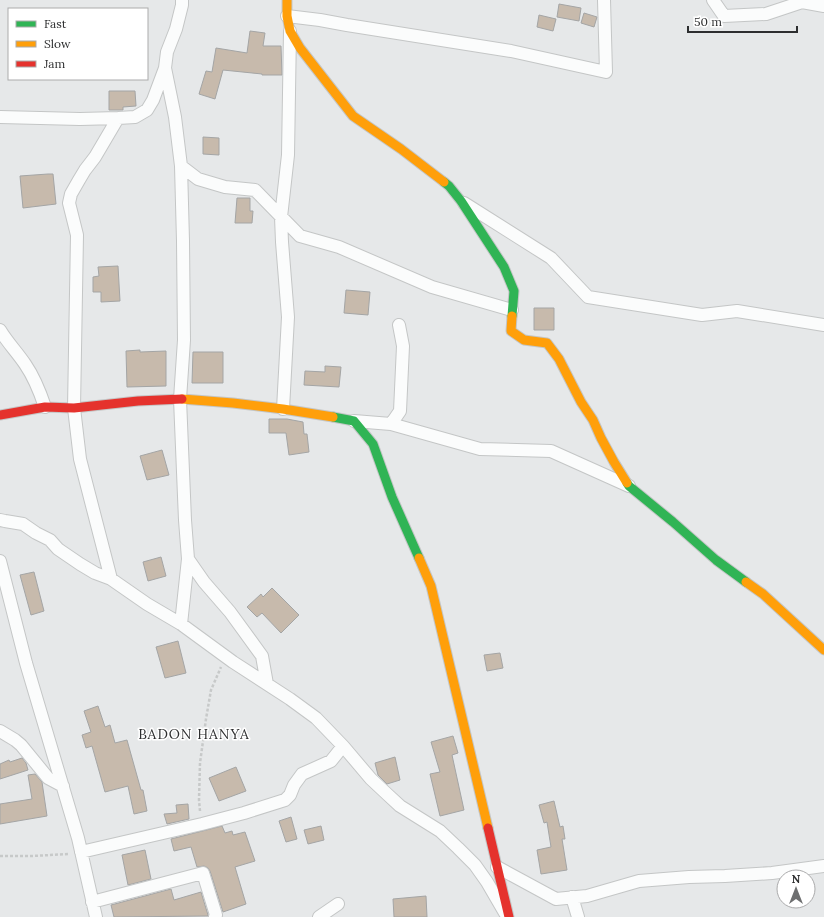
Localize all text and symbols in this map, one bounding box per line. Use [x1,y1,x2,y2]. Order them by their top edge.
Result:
legend [8,8,148,80]
scale bar [688,8,797,34]
text: 50 m [694,14,722,29]
text: Fast [44,16,67,31]
text: Slow [44,36,71,51]
text: Jam [43,56,65,71]
district label: BADON HANYA [138,725,250,743]
north arrow [776,869,816,909]
text: N [792,872,801,886]

